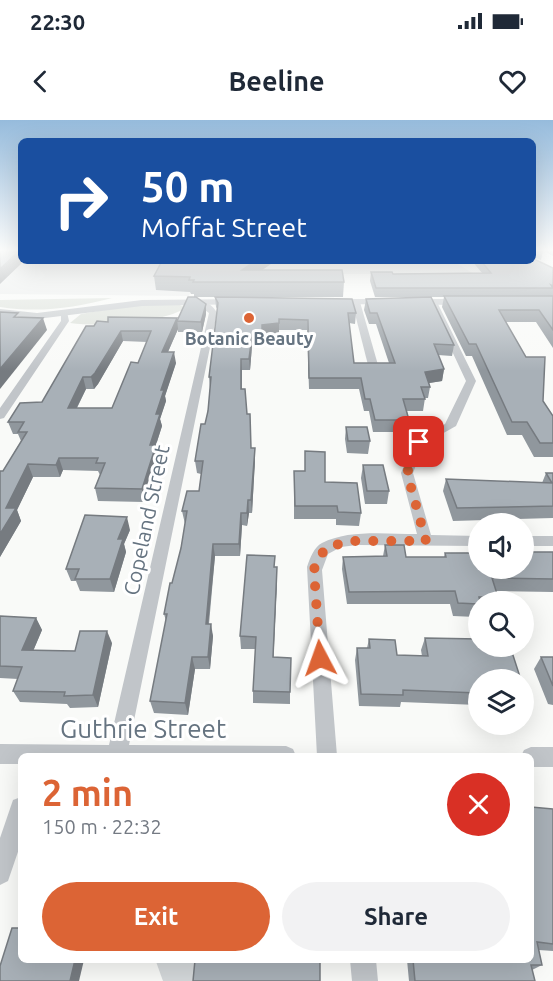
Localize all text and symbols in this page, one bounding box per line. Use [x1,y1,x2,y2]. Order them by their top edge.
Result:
text: 22:30 [30,9,85,34]
icon: back [24,65,57,98]
icon: heart [496,65,529,98]
text: Beeline [228,66,325,96]
icon: right [42,162,120,240]
text: 50 m [141,163,235,210]
text: Moffat Street [141,212,307,242]
marker: Botanic Beauty [242,311,256,325]
place label: Botanic Beauty [185,328,314,348]
pin [393,416,444,467]
icon: arrive [402,425,435,458]
street label: Copeland Street [118,443,174,597]
map controls [468,513,534,735]
button: sound [468,513,534,579]
button: search [468,591,534,657]
position arrow [288,626,352,690]
button: layers [468,669,534,735]
street label: Guthrie Street [60,714,226,743]
text: 2 min [42,772,133,813]
button: close [447,773,510,836]
text: 150 m · 22:32 [42,815,162,838]
button: Exit [42,882,270,951]
button: Share [282,882,510,951]

